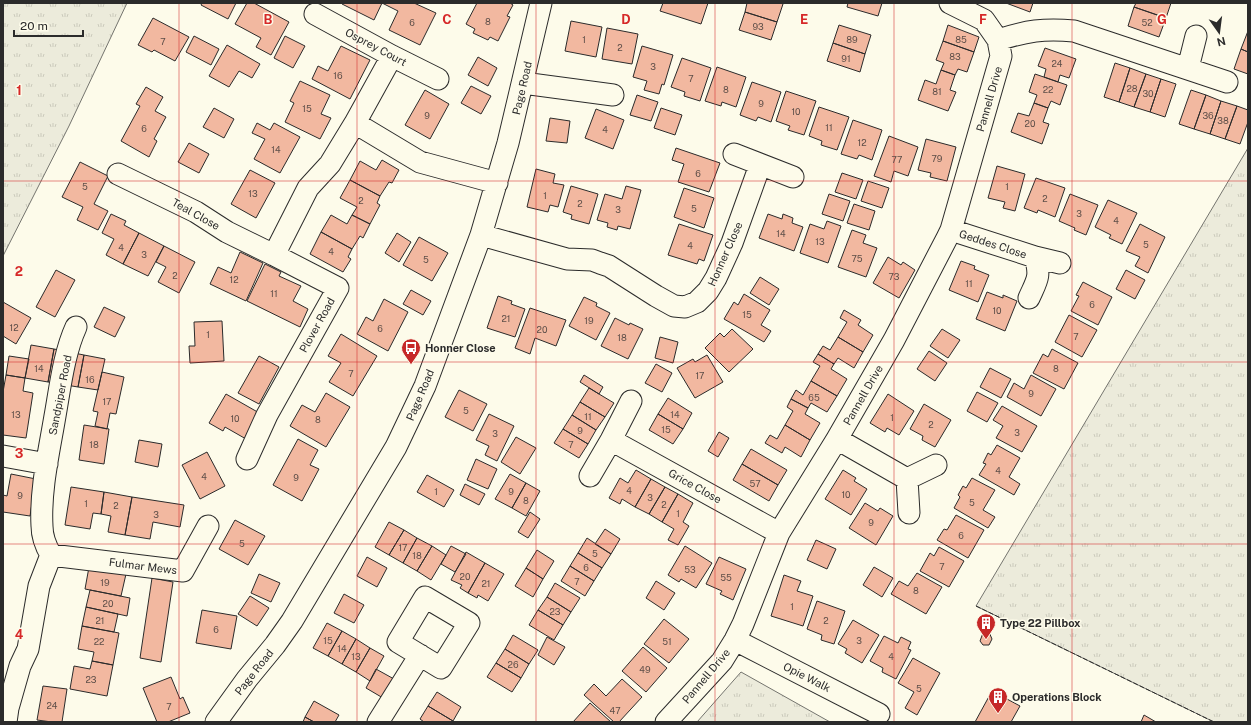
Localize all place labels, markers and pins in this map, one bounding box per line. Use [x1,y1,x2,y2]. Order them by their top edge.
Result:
bus stop icon: Honner Close [400,337,422,365]
place label: Honner Close [425,342,496,354]
building icon: Type 22 Pillbox [975,612,997,640]
place label: Type 22 Pillbox [1000,617,1081,629]
building icon: Operations Block [987,686,1009,714]
place label: Operations Block [1012,691,1102,703]

